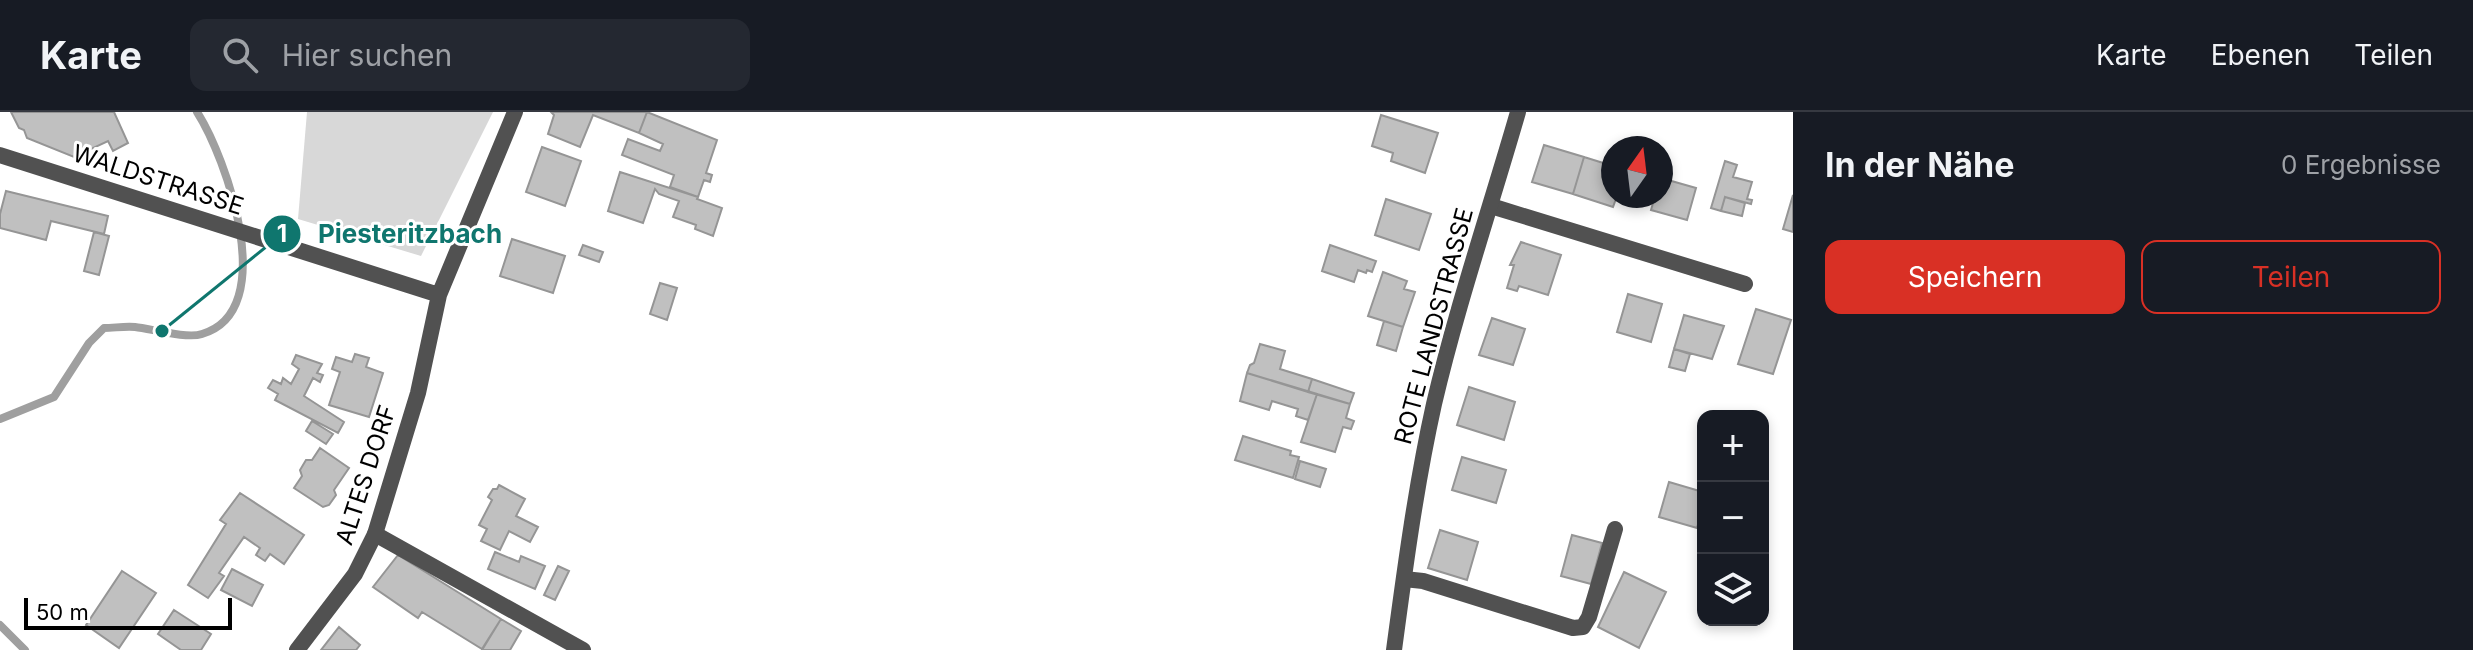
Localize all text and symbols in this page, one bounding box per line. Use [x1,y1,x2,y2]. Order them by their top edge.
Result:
search box [190,19,750,91]
text: Karte [40,32,142,78]
icon: search [218,33,262,77]
text: Hier suchen [282,37,452,73]
text: Karte [2096,38,2167,72]
text: Ebenen [2211,38,2310,72]
text: Teilen [2354,38,2433,72]
north arrow [1601,136,1673,208]
street label: WALDSTRASSE [69,138,247,221]
text: In der Nähe [1825,144,2014,185]
text: 0 Ergebnisse [2281,149,2441,180]
street label: ROTE LANDSTRASSE [1388,205,1479,447]
callout: Piesteritzbach [262,209,518,259]
text: Piesteritzbach [318,218,502,249]
text: 1 [277,219,287,248]
button: Speichern [1825,240,2125,314]
button: Teilen [2141,240,2441,314]
street label: ALTES DORF [329,401,402,548]
map controls [1697,410,1769,626]
button: + [1697,410,1769,482]
button: − [1697,482,1769,554]
button: layers [1697,554,1769,626]
scale bar [24,594,232,630]
text: 50 m [36,599,89,625]

